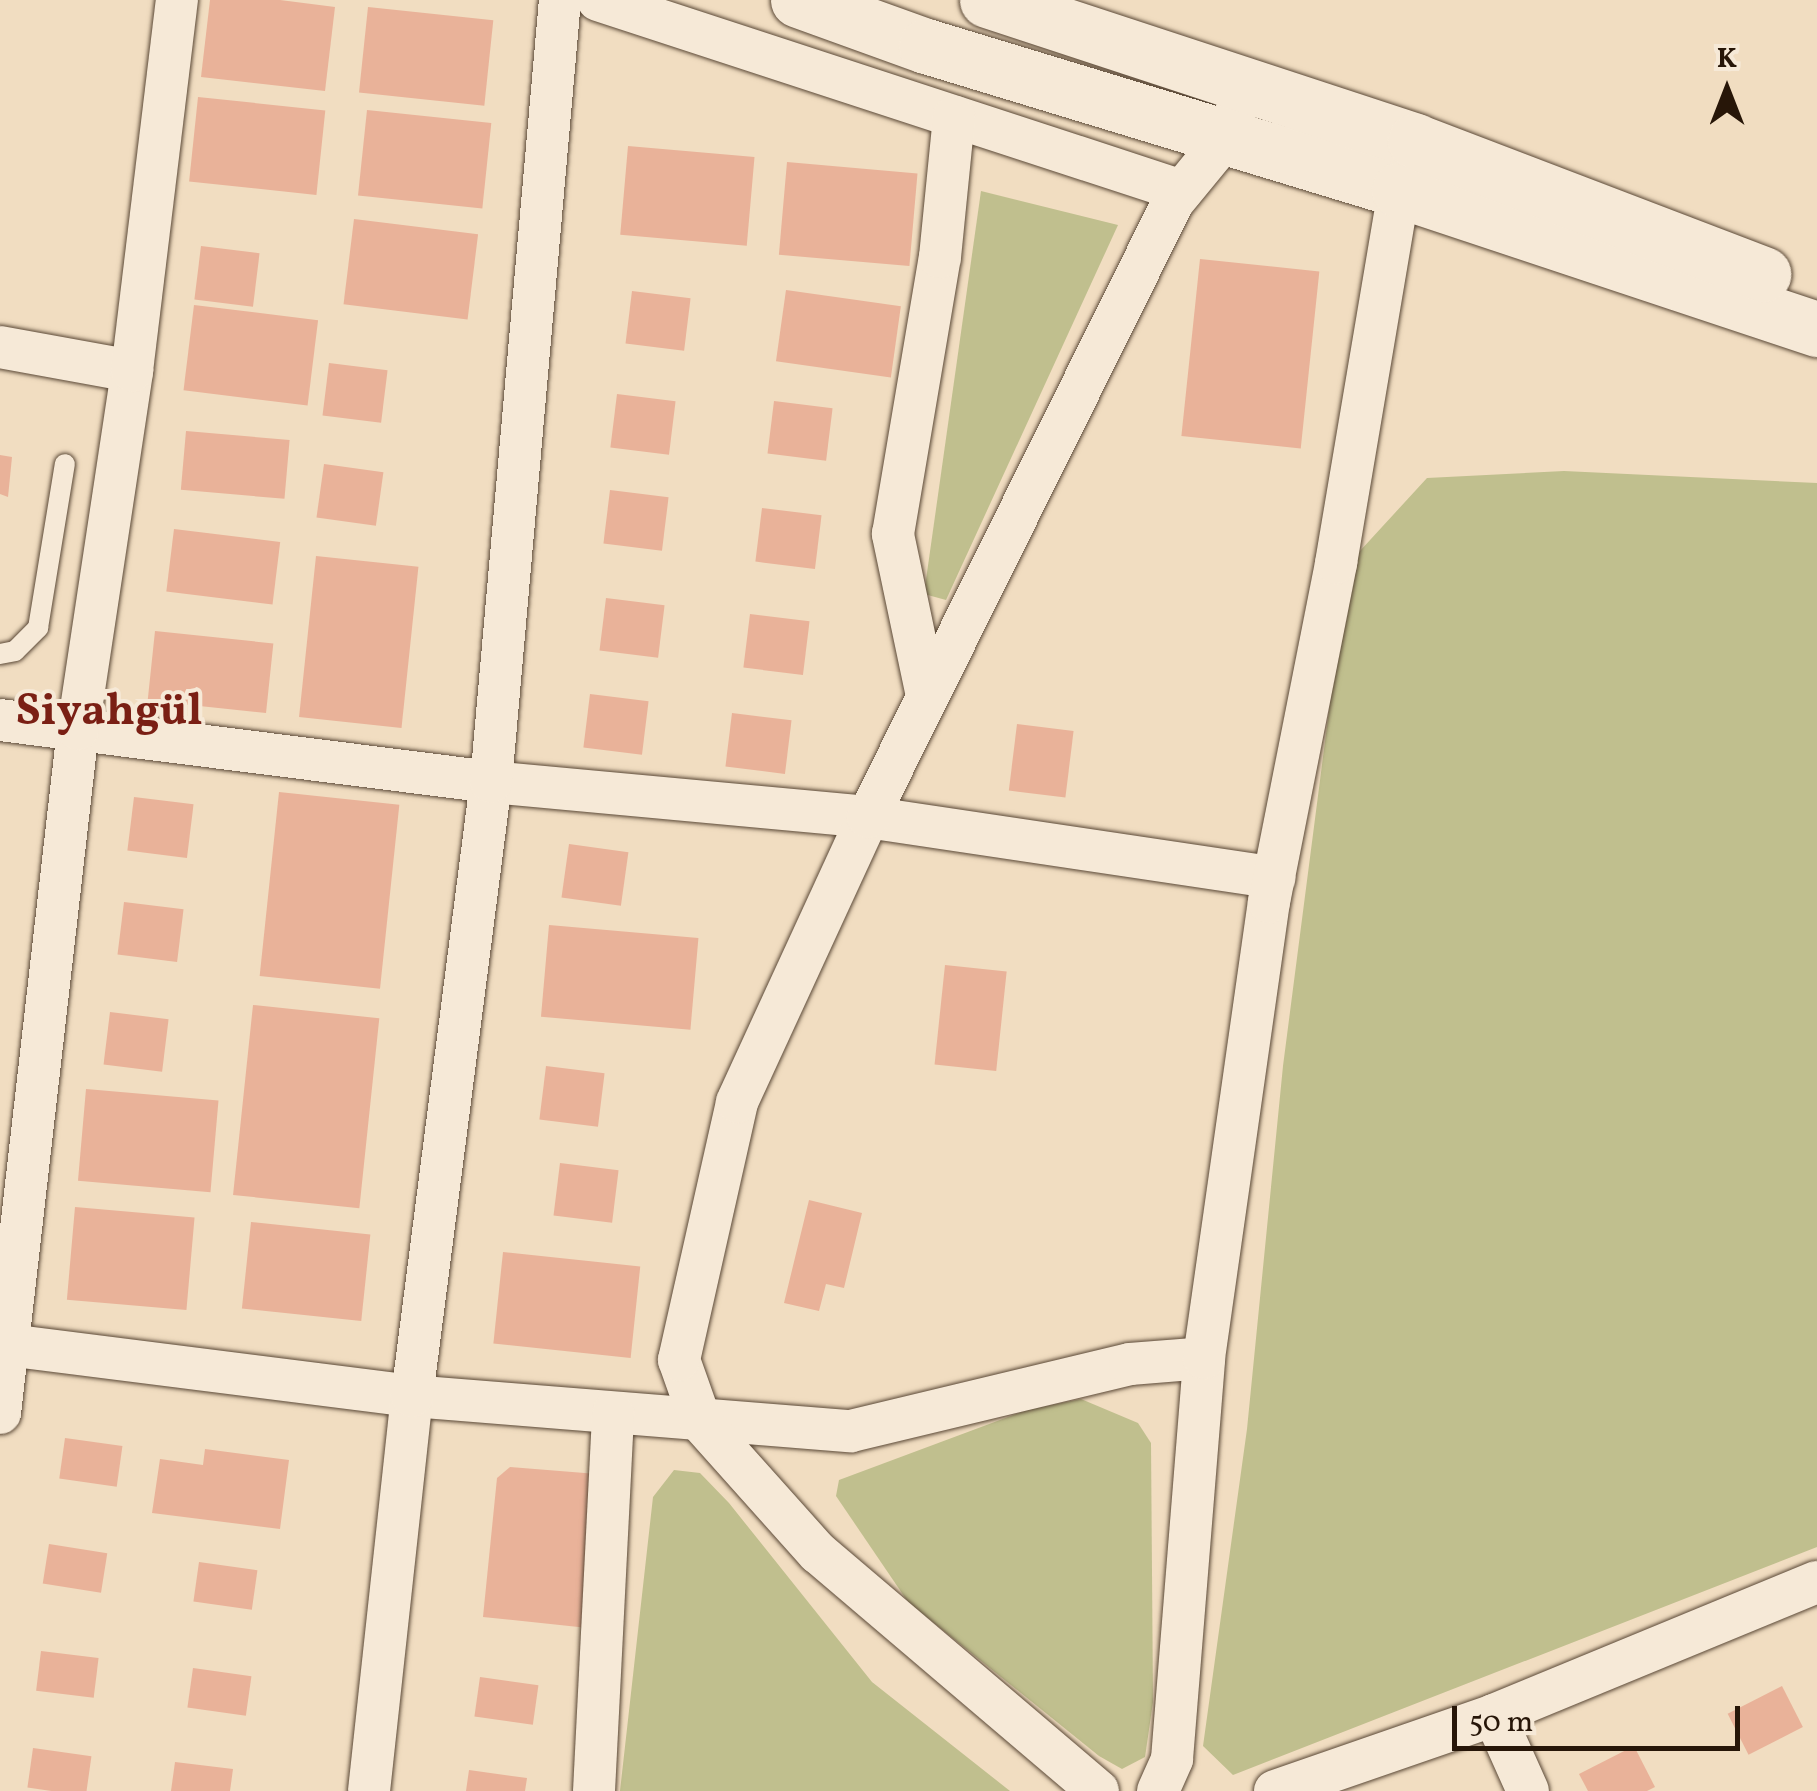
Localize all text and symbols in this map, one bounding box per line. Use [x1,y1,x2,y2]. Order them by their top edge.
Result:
north arrow [1677,40,1777,140]
text: K [1717,40,1737,79]
district label: Siyahgül [15,686,203,740]
scale bar [1457,1686,1744,1748]
text: 50 m [1469,1702,1533,1744]

